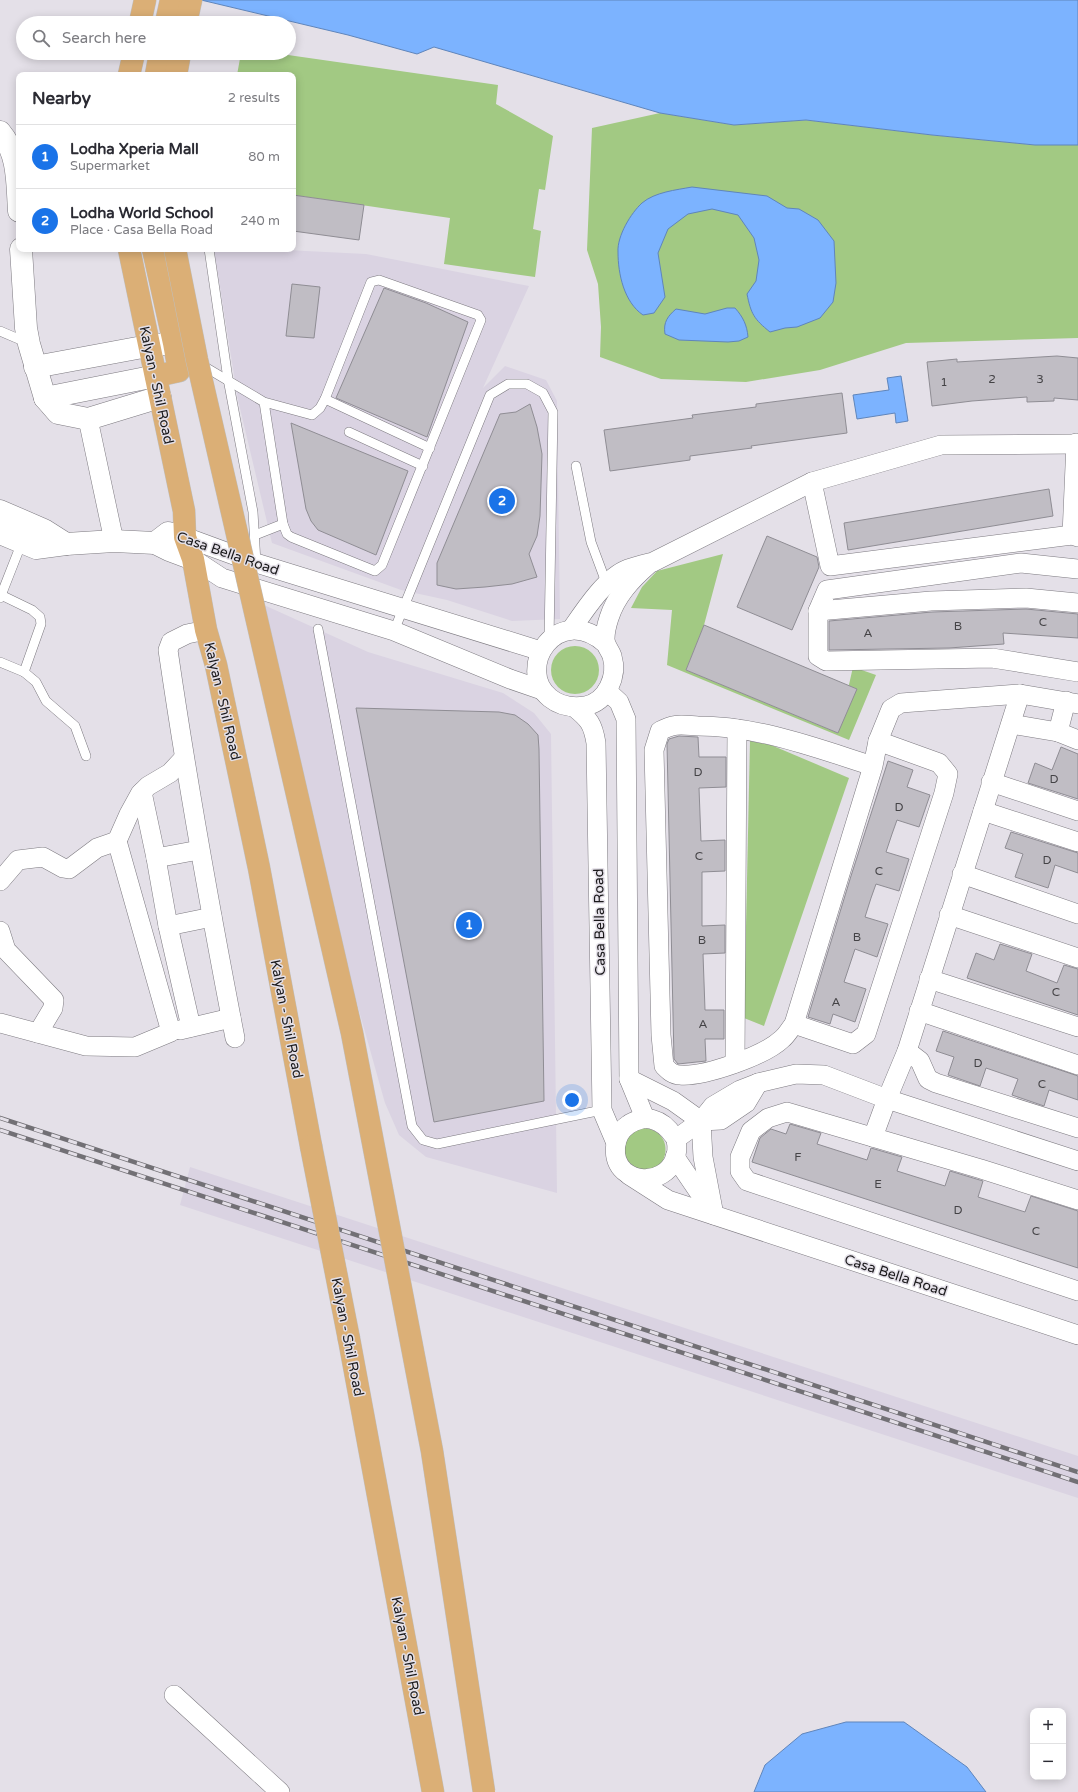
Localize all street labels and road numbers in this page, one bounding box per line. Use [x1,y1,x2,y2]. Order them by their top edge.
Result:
street label: Kalyan - Shil Road [136,324,177,446]
street label: Casa Bella Road [174,528,281,579]
street label: Kalyan - Shil Road [201,641,244,762]
street label: Casa Bella Road [590,868,609,976]
street label: Kalyan - Shil Road [267,958,306,1080]
street label: Casa Bella Road [842,1251,949,1300]
street label: Kalyan - Shil Road [328,1276,367,1398]
street label: Kalyan - Shil Road [388,1595,427,1717]

